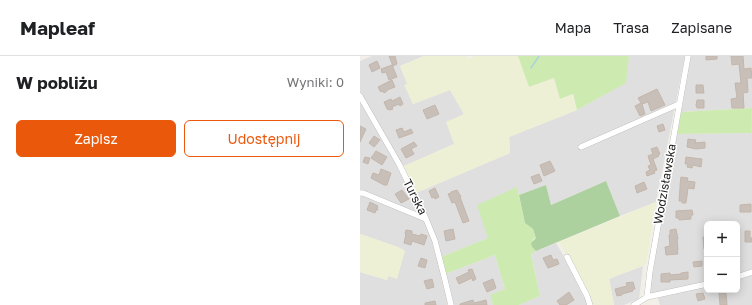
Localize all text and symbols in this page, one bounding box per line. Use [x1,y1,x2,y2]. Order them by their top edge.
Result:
text: Mapleaf [20,16,95,39]
text: Mapa [555,19,591,36]
text: Trasa [613,19,649,36]
text: Zapisane [671,19,732,36]
text: W pobliżu [16,72,98,93]
text: Wyniki: 0 [287,74,344,90]
button: Zapisz [16,120,176,157]
button: Udostępnij [184,120,344,157]
street label: Wodzisławska [650,142,679,225]
street label: Turska [400,176,431,217]
map controls [704,221,740,293]
button: + [704,221,740,257]
button: − [704,257,740,293]

